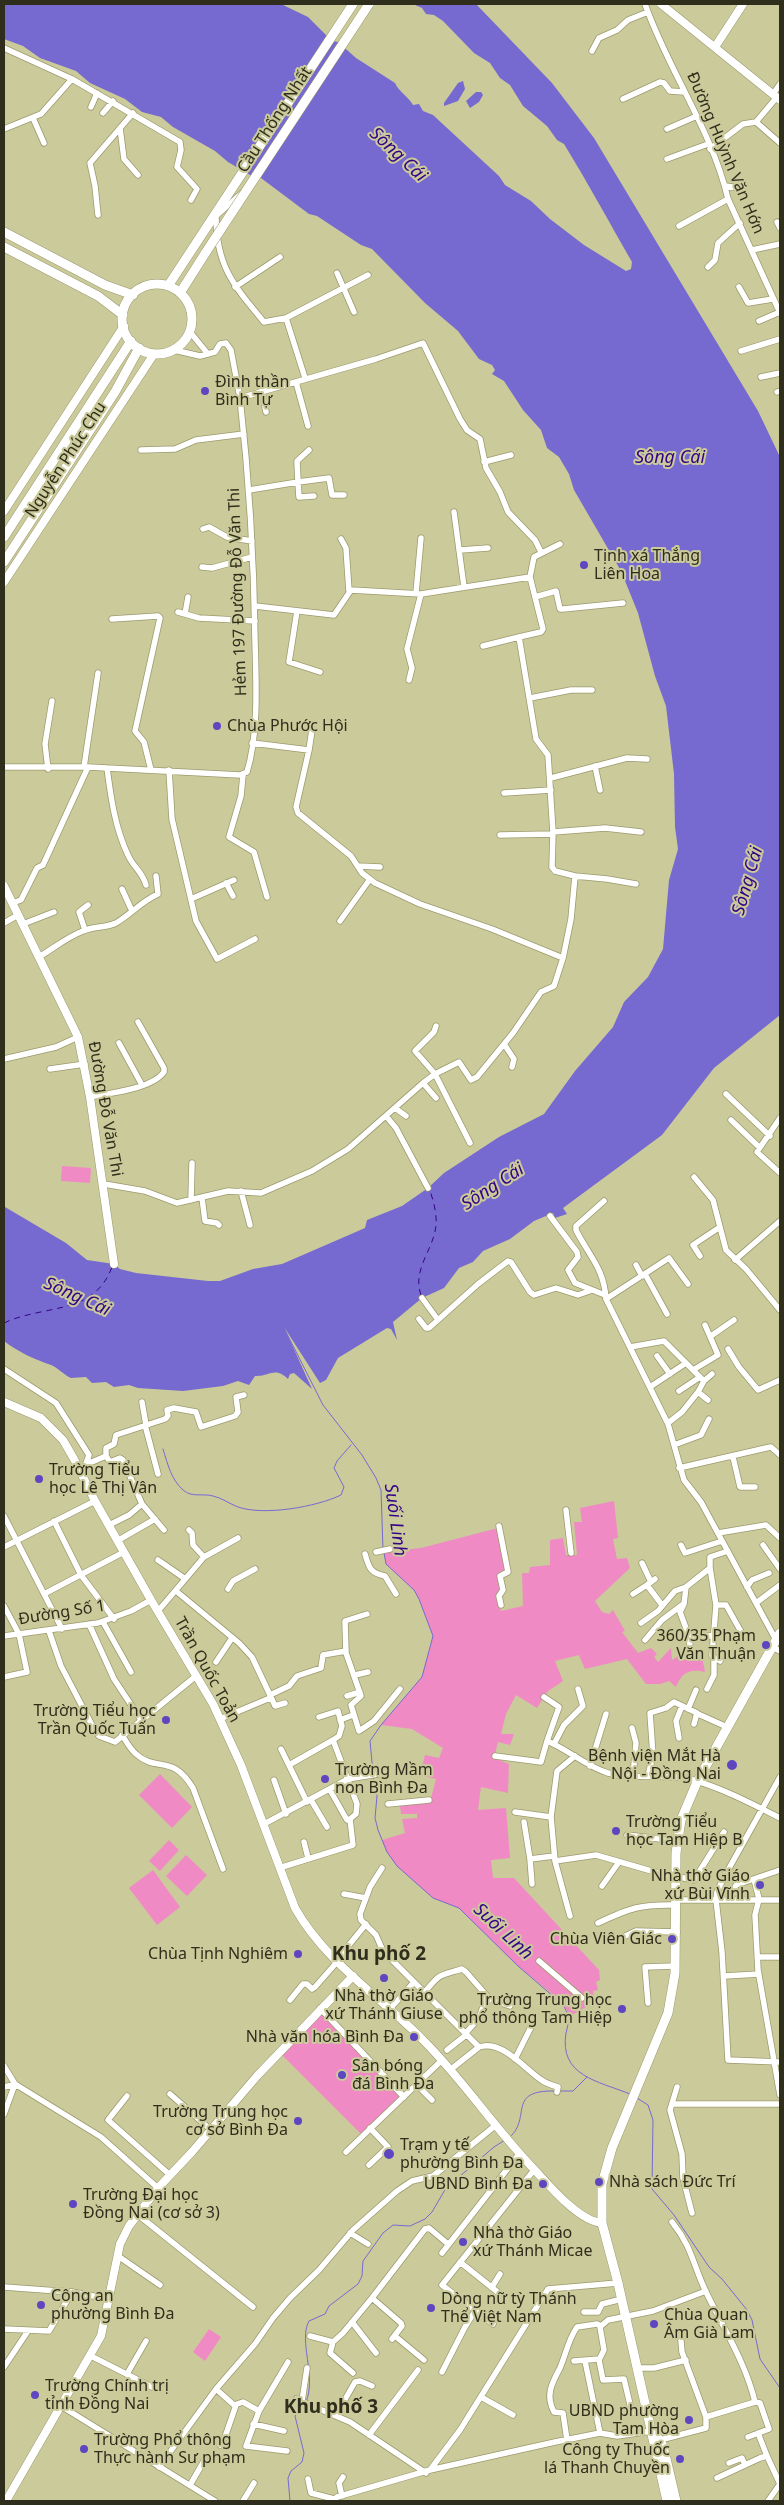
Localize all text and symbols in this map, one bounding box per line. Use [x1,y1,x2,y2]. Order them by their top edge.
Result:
street label: Cầu Thống Nhất [234,63,316,177]
street label: Đường Huỳnh Văn Hớn [682,69,768,237]
water label: Sông Cái [365,123,431,187]
place label: Đình thần Bình Tự [215,372,289,410]
marker: Đình thần Bình Tự [199,385,211,397]
street label: Nguyễn Phúc Chu [21,398,111,522]
water label: Sông Cái [635,447,705,469]
street label: Hẻm 197 Đường Đỗ Văn Thi [225,487,251,697]
place label: Tịnh xá Thắng Liên Hoa [594,546,700,584]
marker: Tịnh xá Thắng Liên Hoa [578,559,590,571]
place label: Chùa Phước Hội [227,716,348,736]
marker: Chùa Phước Hội [211,720,223,732]
water label: Sông Cái [728,844,768,918]
street label: Đường Đỗ Văn Thi [84,1040,126,1178]
water label: Sông Cái [458,1159,528,1215]
water label: Sông Cái [41,1273,113,1321]
place label: Trường Tiểu học Lê Thị Vân [49,1460,157,1498]
marker: Trường Tiểu học Lê Thị Vân [33,1473,45,1485]
water label: Suối Linh [379,1482,411,1558]
street label: Đường Số 1 [17,1597,107,1629]
street label: Trần Quốc Toản [170,1614,244,1726]
place label: 360/35 Phạm Văn Thuận [657,1626,756,1664]
marker: 360/35 Phạm Văn Thuận [760,1639,772,1651]
place label: Trường Tiểu học Trần Quốc Tuấn [33,1701,156,1739]
marker: Trường Tiểu học Trần Quốc Tuấn [160,1714,172,1726]
place label: Bệnh viện Mắt Hà Nội - Đồng Nai [588,1746,721,1784]
marker: Bệnh viện Mắt Hà Nội - Đồng Nai [725,1758,739,1772]
place label: Trường Mầm non Bình Đa [335,1760,433,1798]
marker: Trường Mầm non Bình Đa [319,1773,331,1785]
place label: Trường Tiểu học Tam Hiệp B [626,1812,743,1850]
marker: Trường Tiểu học Tam Hiệp B [610,1825,622,1837]
place label: Nhà thờ Giáo xứ Bùi Vĩnh [651,1866,750,1904]
marker: Nhà thờ Giáo xứ Bùi Vĩnh [754,1879,766,1891]
water label: Suối Linh [469,1899,537,1965]
place label: Chùa Viên Giác [550,1929,662,1949]
marker: Chùa Viên Giác [666,1933,678,1945]
place label: Chùa Tịnh Nghiêm [148,1944,288,1964]
district label: Khu phố 2 [332,1944,426,1966]
marker: Chùa Tịnh Nghiêm [292,1948,304,1960]
marker: Nhà thờ Giáo xứ Thánh Giuse [378,1972,390,1984]
place label: Nhà thờ Giáo xứ Thánh Giuse [325,1986,443,2024]
place label: Trường Trung học phổ thông Tam Hiệp [459,1990,612,2028]
marker: Trường Trung học phổ thông Tam Hiệp [616,2003,628,2015]
place label: Nhà văn hóa Bình Đa [246,2027,404,2047]
marker: Nhà văn hóa Bình Đa [408,2031,420,2043]
place label: Sân bóng đá Bình Đa [352,2056,434,2094]
marker: Sân bóng đá Bình Đa [336,2069,348,2081]
place label: Trường Trung học cơ sở Bình Đa [153,2102,288,2140]
marker: Trường Trung học cơ sở Bình Đa [292,2115,304,2127]
place label: Trạm y tế phường Bình Đa [400,2135,523,2173]
marker: Trạm y tế phường Bình Đa [382,2147,396,2161]
place label: Nhà sách Đức Trí [609,2172,736,2192]
place label: UBND Bình Đa [424,2174,533,2194]
marker: Nhà sách Đức Trí [593,2176,605,2188]
marker: UBND Bình Đa [537,2178,549,2190]
place label: Trường Đại học Đồng Nai (cơ sở 3) [83,2185,220,2223]
marker: Trường Đại học Đồng Nai (cơ sở 3) [67,2198,79,2210]
place label: Nhà thờ Giáo xứ Thánh Micae [473,2223,592,2261]
marker: Nhà thờ Giáo xứ Thánh Micae [457,2236,469,2248]
place label: Công an phường Bình Đa [51,2286,174,2324]
place label: Dòng nữ tỳ Thánh Thể Việt Nam [441,2289,577,2327]
marker: Công an phường Bình Đa [35,2299,47,2311]
marker: Dòng nữ tỳ Thánh Thể Việt Nam [425,2302,437,2314]
place label: Chùa Quan Âm Già Lam [664,2305,755,2343]
marker: Chùa Quan Âm Già Lam [648,2318,660,2330]
place label: Trường Chính trị tỉnh Đồng Nai [45,2376,169,2414]
marker: Trường Chính trị tỉnh Đồng Nai [29,2389,41,2401]
district label: Khu phố 3 [284,2397,378,2419]
place label: UBND phường Tam Hòa [569,2401,679,2439]
marker: UBND phường Tam Hòa [683,2414,695,2426]
place label: Trường Phổ thông Thực hành Sư phạm [94,2430,246,2468]
place label: Công ty Thuốc lá Thanh Chuyền [544,2440,670,2478]
marker: Trường Phổ thông Thực hành Sư phạm [78,2443,90,2455]
marker: Công ty Thuốc lá Thanh Chuyền [674,2453,686,2465]

